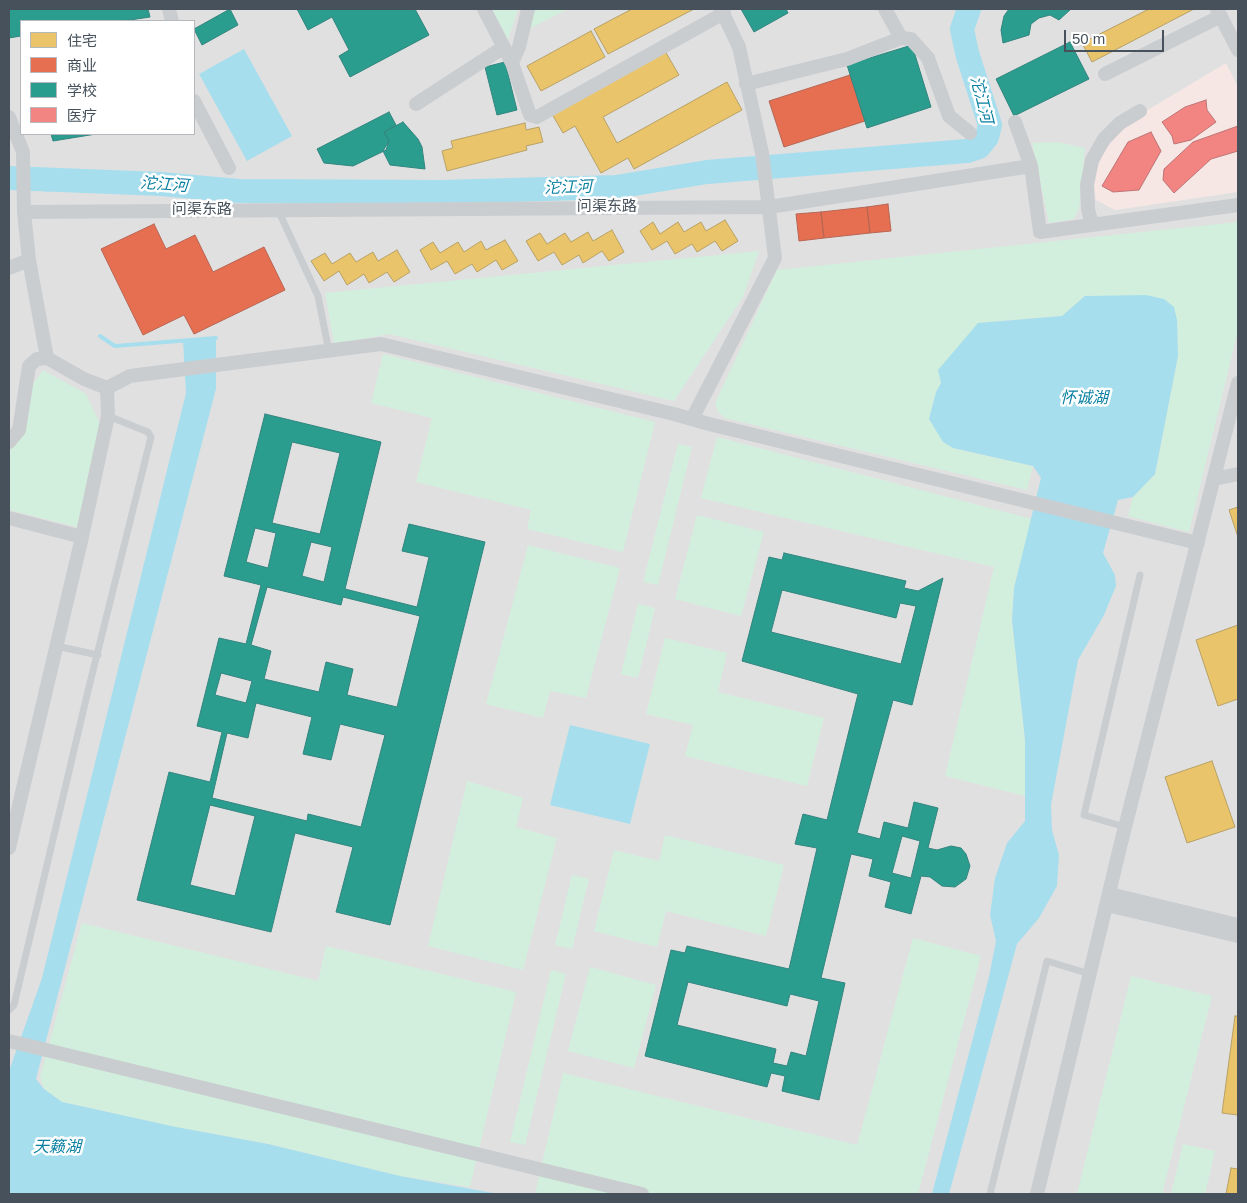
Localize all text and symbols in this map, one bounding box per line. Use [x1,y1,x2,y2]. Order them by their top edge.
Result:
legend [20,20,195,135]
scale bar [1067,20,1167,52]
text: 50 m [1072,30,1105,47]
text: 住宅 [67,32,97,49]
text: 商业 [67,57,97,74]
water label: 沱江河 [966,74,996,126]
text: 学校 [67,82,97,99]
text: 医疗 [67,107,97,124]
water label: 沱江河 [139,174,189,196]
water label: 沱江河 [544,178,592,198]
street label: 问渠东路 [577,198,637,216]
street label: 问渠东路 [172,201,232,219]
water label: 怀诚湖 [1060,389,1108,409]
water label: 天籁湖 [33,1138,81,1158]

